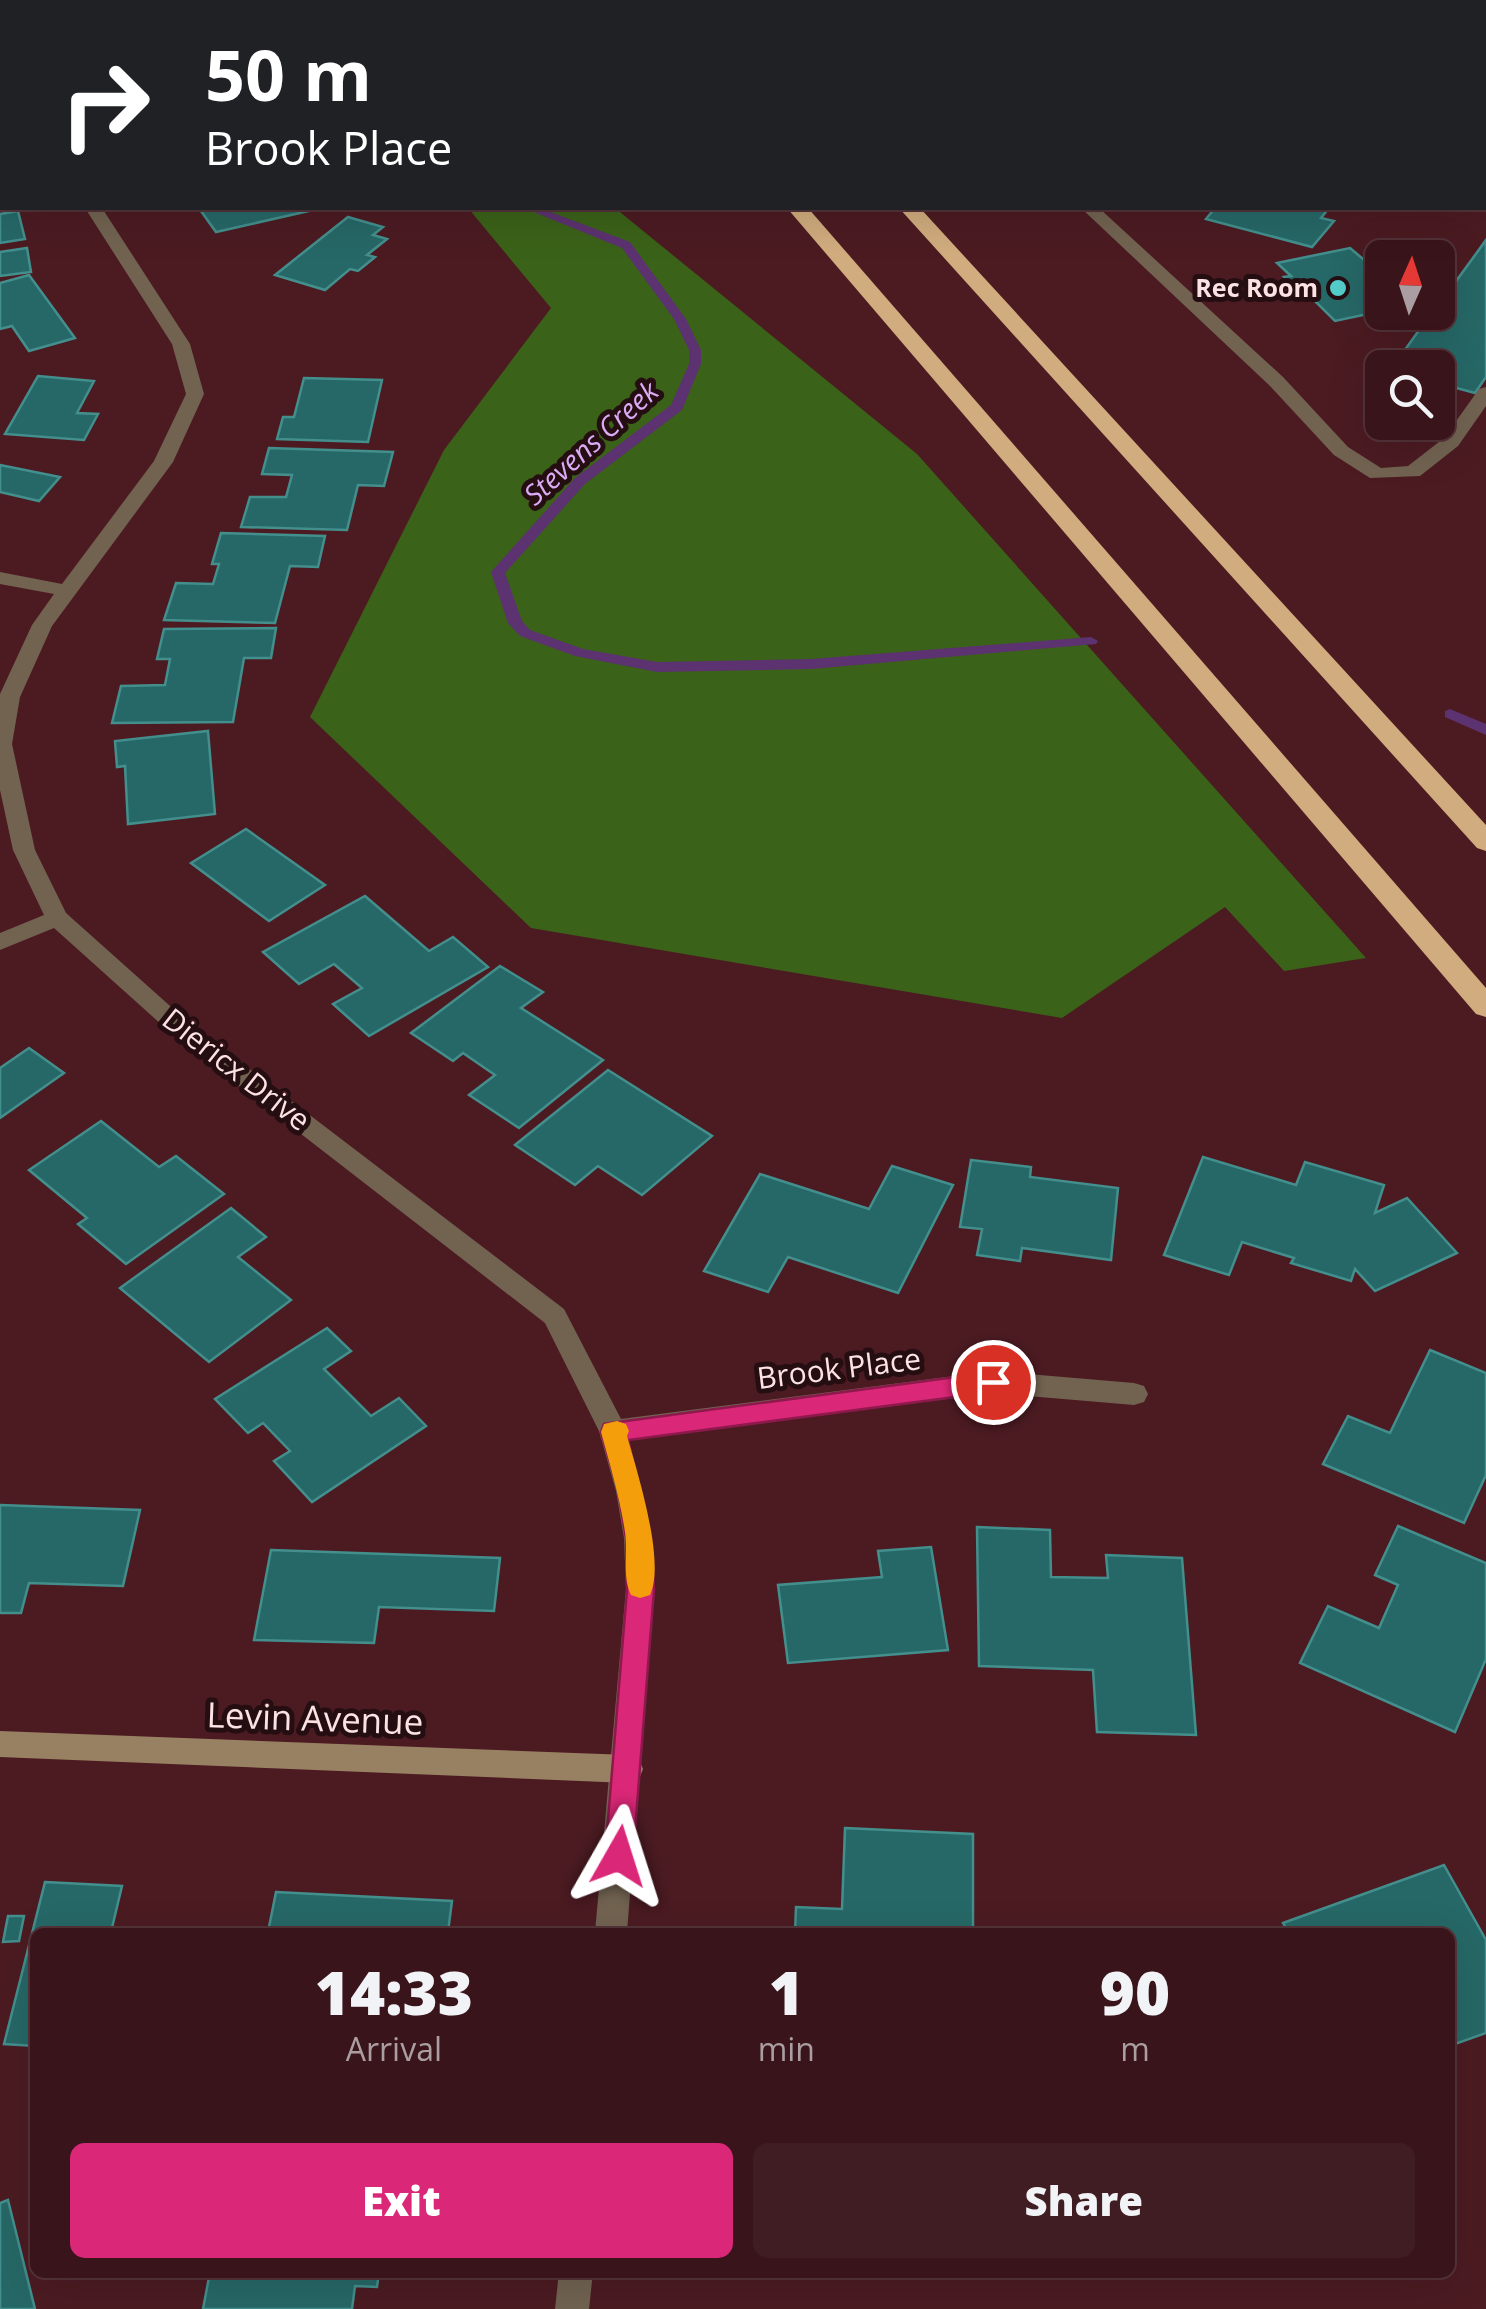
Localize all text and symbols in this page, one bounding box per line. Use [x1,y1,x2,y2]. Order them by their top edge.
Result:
text: 50 m [205,26,372,122]
icon: right [40,40,170,170]
text: Brook Place [205,117,452,178]
north arrow [1365,240,1455,330]
map controls [1365,240,1455,440]
place label: Rec Room [1195,270,1318,304]
marker: Rec Room [1327,277,1349,299]
button: search [1365,350,1455,440]
water label: Stevens Creek [515,371,667,513]
street label: Diericx Drive [154,998,319,1140]
street label: Brook Place [755,1337,923,1398]
pin [951,1340,1036,1425]
icon: arrive [966,1355,1021,1410]
street label: Levin Avenue [206,1690,424,1745]
position arrow [567,1804,671,1908]
text: 14:33 [315,1951,473,2033]
text: 1 [769,1951,804,2033]
text: 90 [1100,1951,1170,2033]
text: Arrival [346,2027,442,2070]
text: min [758,2027,815,2070]
text: m [1120,2027,1150,2070]
button: Exit [70,2143,733,2258]
button: Share [753,2143,1415,2258]

